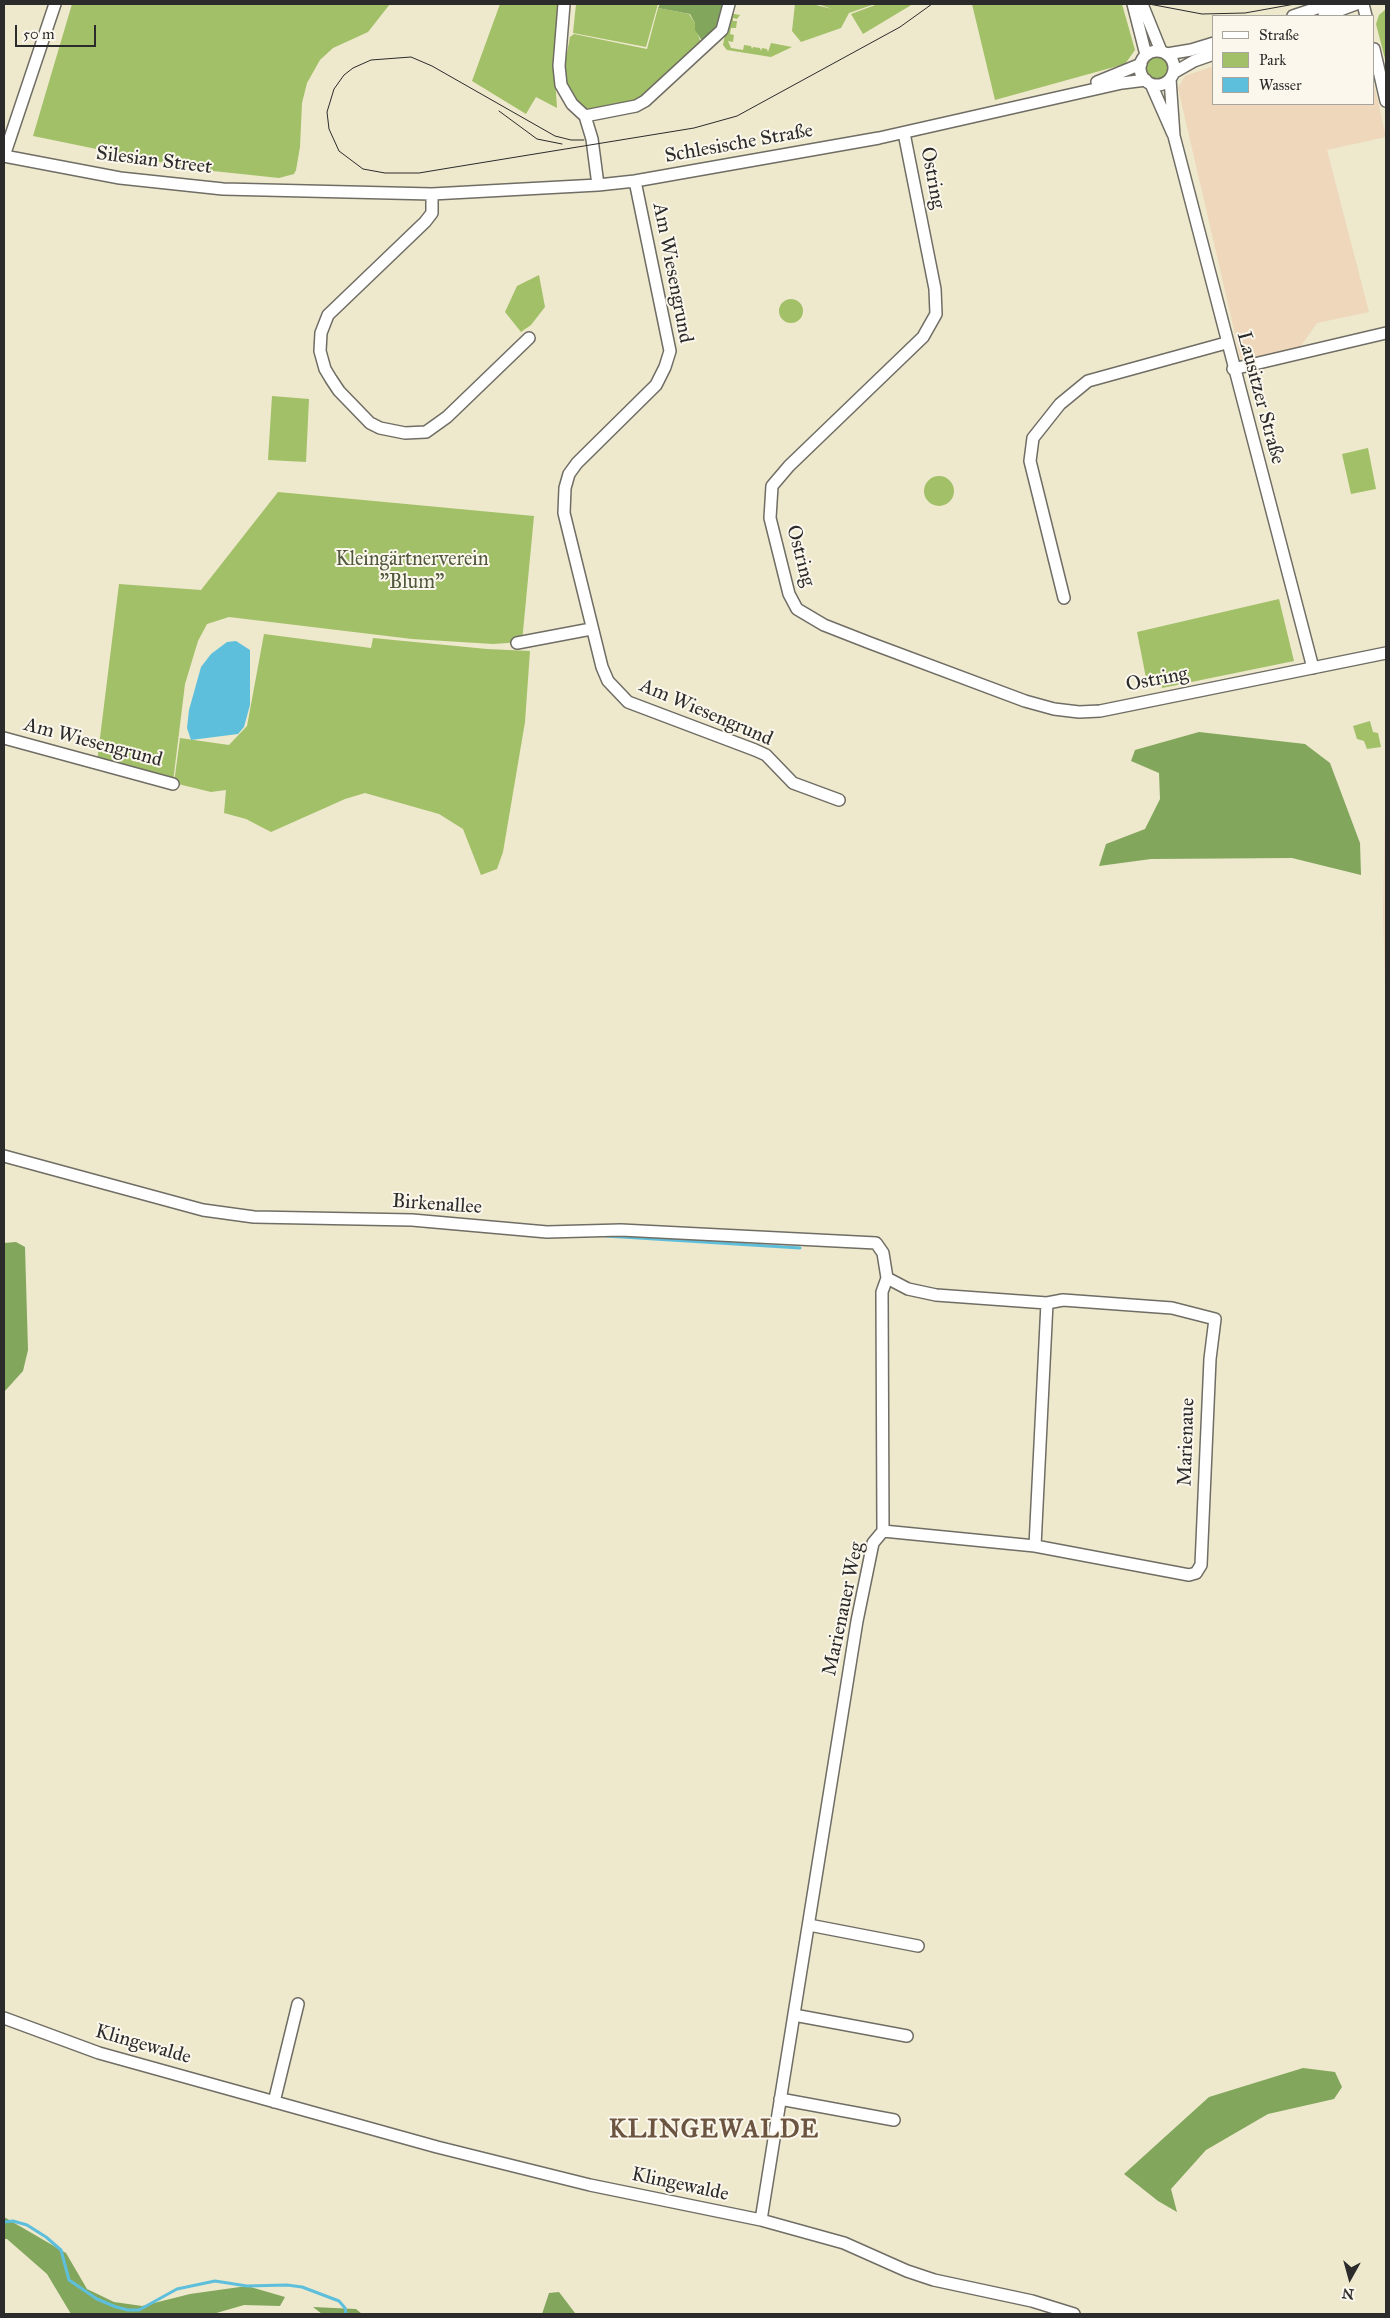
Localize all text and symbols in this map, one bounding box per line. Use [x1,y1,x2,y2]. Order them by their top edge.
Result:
scale bar [18,15,99,47]
legend [1212,15,1375,105]
text: 50 m [23,25,55,43]
text: Straße [1259,26,1299,44]
text: Park [1259,51,1286,69]
text: Wasser [1259,76,1302,94]
street label: Schlesische Straße [663,119,815,169]
street label: Silesian Street [95,142,213,180]
street label: Ostring [914,145,950,211]
street label: Am Wiesengrund [647,201,697,345]
street label: Lausitzer Straße [1231,329,1289,467]
street label: Ostring [780,523,820,589]
park label: Kleingärtnerverein "Blum" [335,548,489,595]
street label: Ostring [1124,662,1190,698]
street label: Am Wiesengrund [636,674,776,752]
street label: Am Wiesengrund [21,713,165,773]
street label: Birkenallee [391,1190,483,1220]
street label: Marienaue [1173,1397,1201,1487]
street label: Marienauer Weg [818,1540,870,1678]
street label: Klingewalde [92,2020,194,2070]
district label: KLINGEWALDE [608,2116,820,2146]
street label: Klingewalde [629,2163,731,2207]
north arrow [1325,2253,1375,2303]
text: N [1341,2284,1355,2303]

